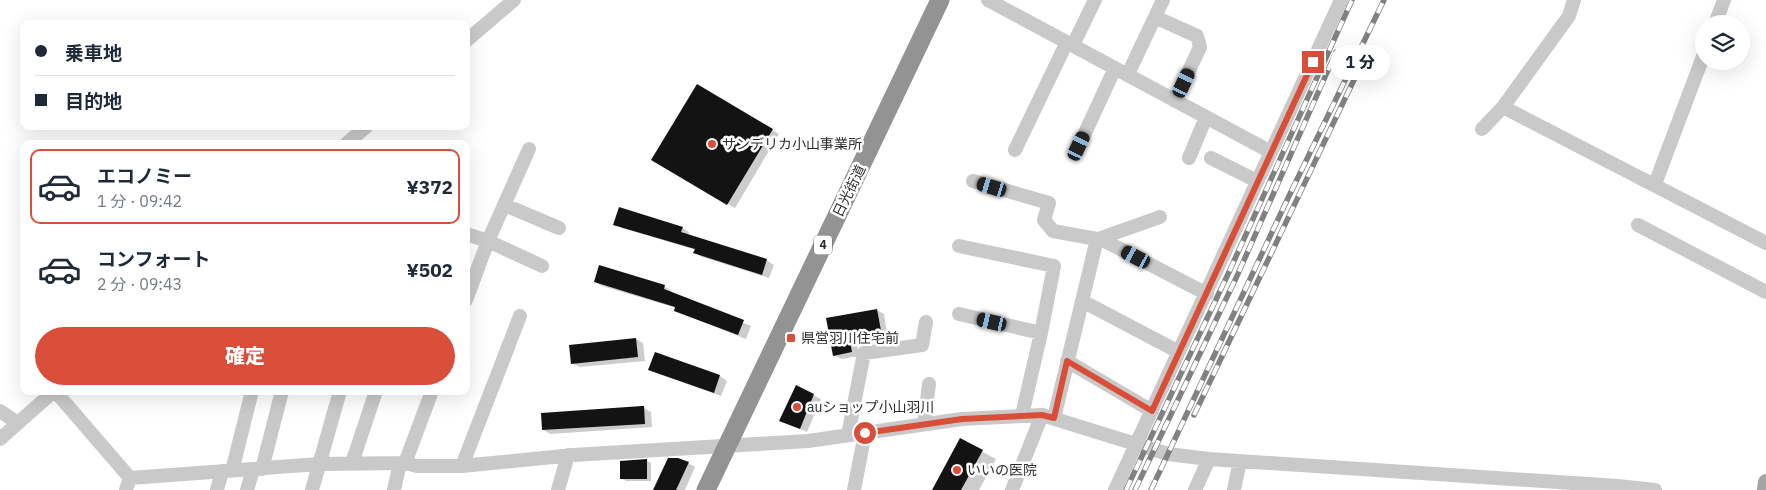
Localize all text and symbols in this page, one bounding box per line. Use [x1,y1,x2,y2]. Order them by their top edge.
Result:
map controls [1695,15,1750,70]
button: layers [1695,15,1750,70]
text: 乗車地 [65,41,122,65]
callout: 1 分 [1330,44,1390,80]
route end [1302,51,1324,73]
text: 1 分 [1345,52,1375,72]
car [1170,66,1197,100]
text: 目的地 [65,89,122,113]
car [1065,129,1092,163]
place label: サンデリカ小山事業所 [722,135,862,153]
marker: サンデリカ小山事業所 [706,138,718,150]
street label: 日光街道 [829,162,869,220]
icon: car [37,164,82,209]
text: エコノミー [97,164,192,188]
text: ¥372 [406,175,453,199]
car [975,175,1008,199]
text: 1 分 · 09:42 [97,191,182,211]
road number: 4 [814,236,832,254]
car [1119,243,1152,271]
icon: car [37,247,82,292]
text: コンフォート [97,247,210,271]
text: ¥502 [406,258,453,282]
text: 2 分 · 09:43 [97,274,182,294]
car [975,311,1008,333]
button: 確定 [35,327,455,385]
place label: 県営羽川住宅前 [801,329,899,347]
marker: 県営羽川住宅前 [785,332,797,344]
place label: auショップ小山羽川 [807,398,934,416]
marker: auショップ小山羽川 [791,401,803,413]
route start [854,422,876,444]
place label: いいの医院 [967,461,1037,479]
marker: いいの医院 [951,464,963,476]

